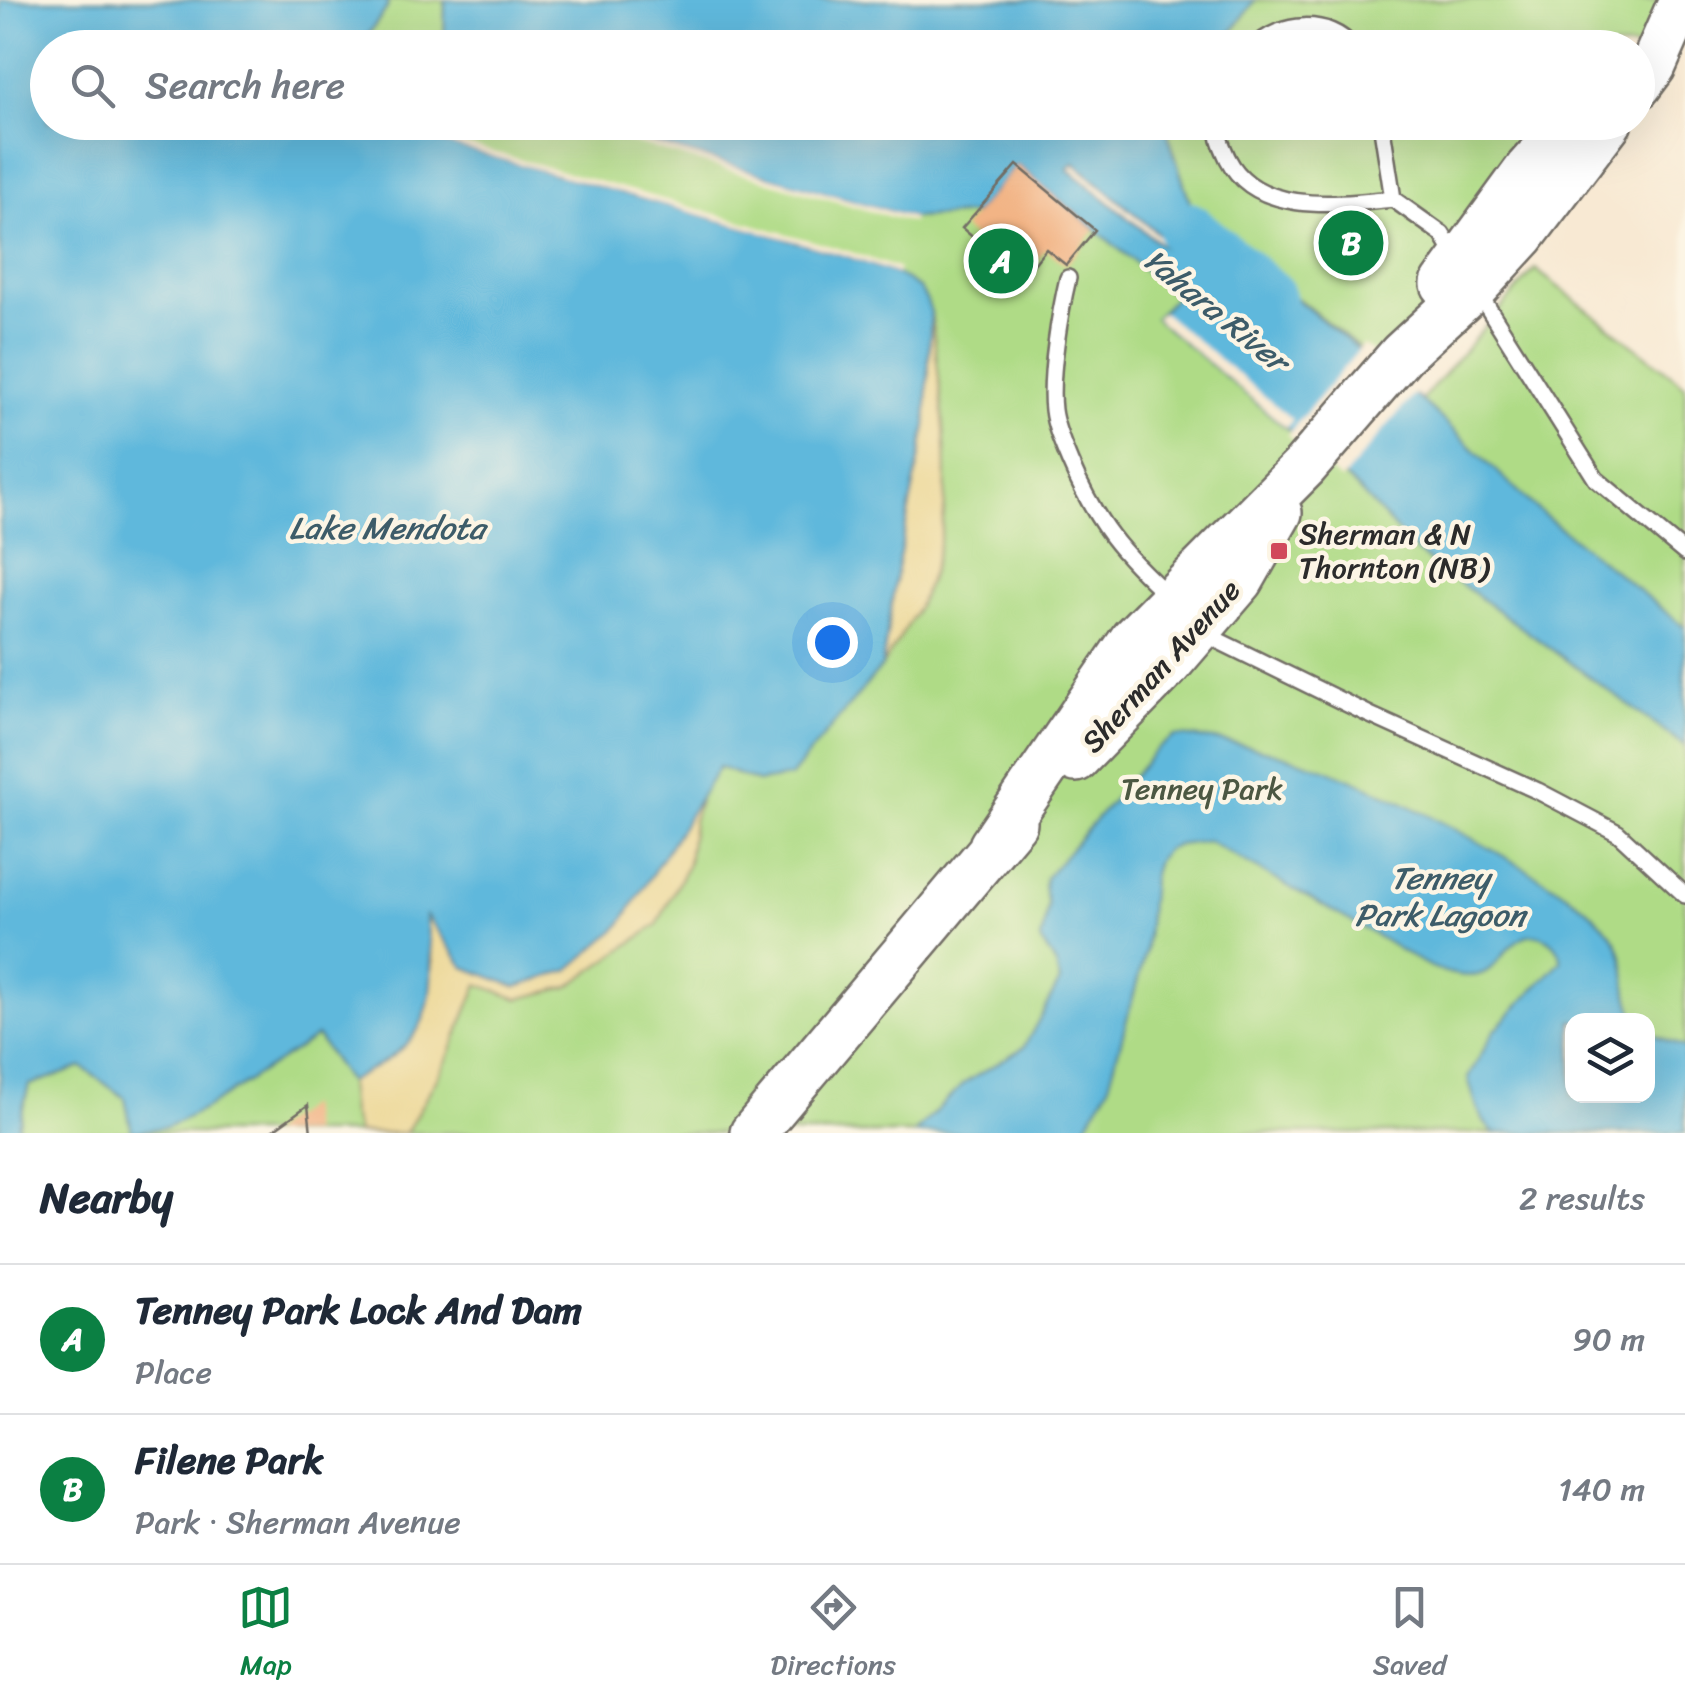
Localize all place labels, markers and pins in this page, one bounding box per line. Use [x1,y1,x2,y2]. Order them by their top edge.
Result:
pin: B [1318,206,1384,280]
pin: A [968,224,1034,298]
place label: Sherman & N Thornton (NB) [1299,507,1490,595]
marker: Sherman & N Thornton (NB) [1268,540,1290,562]

